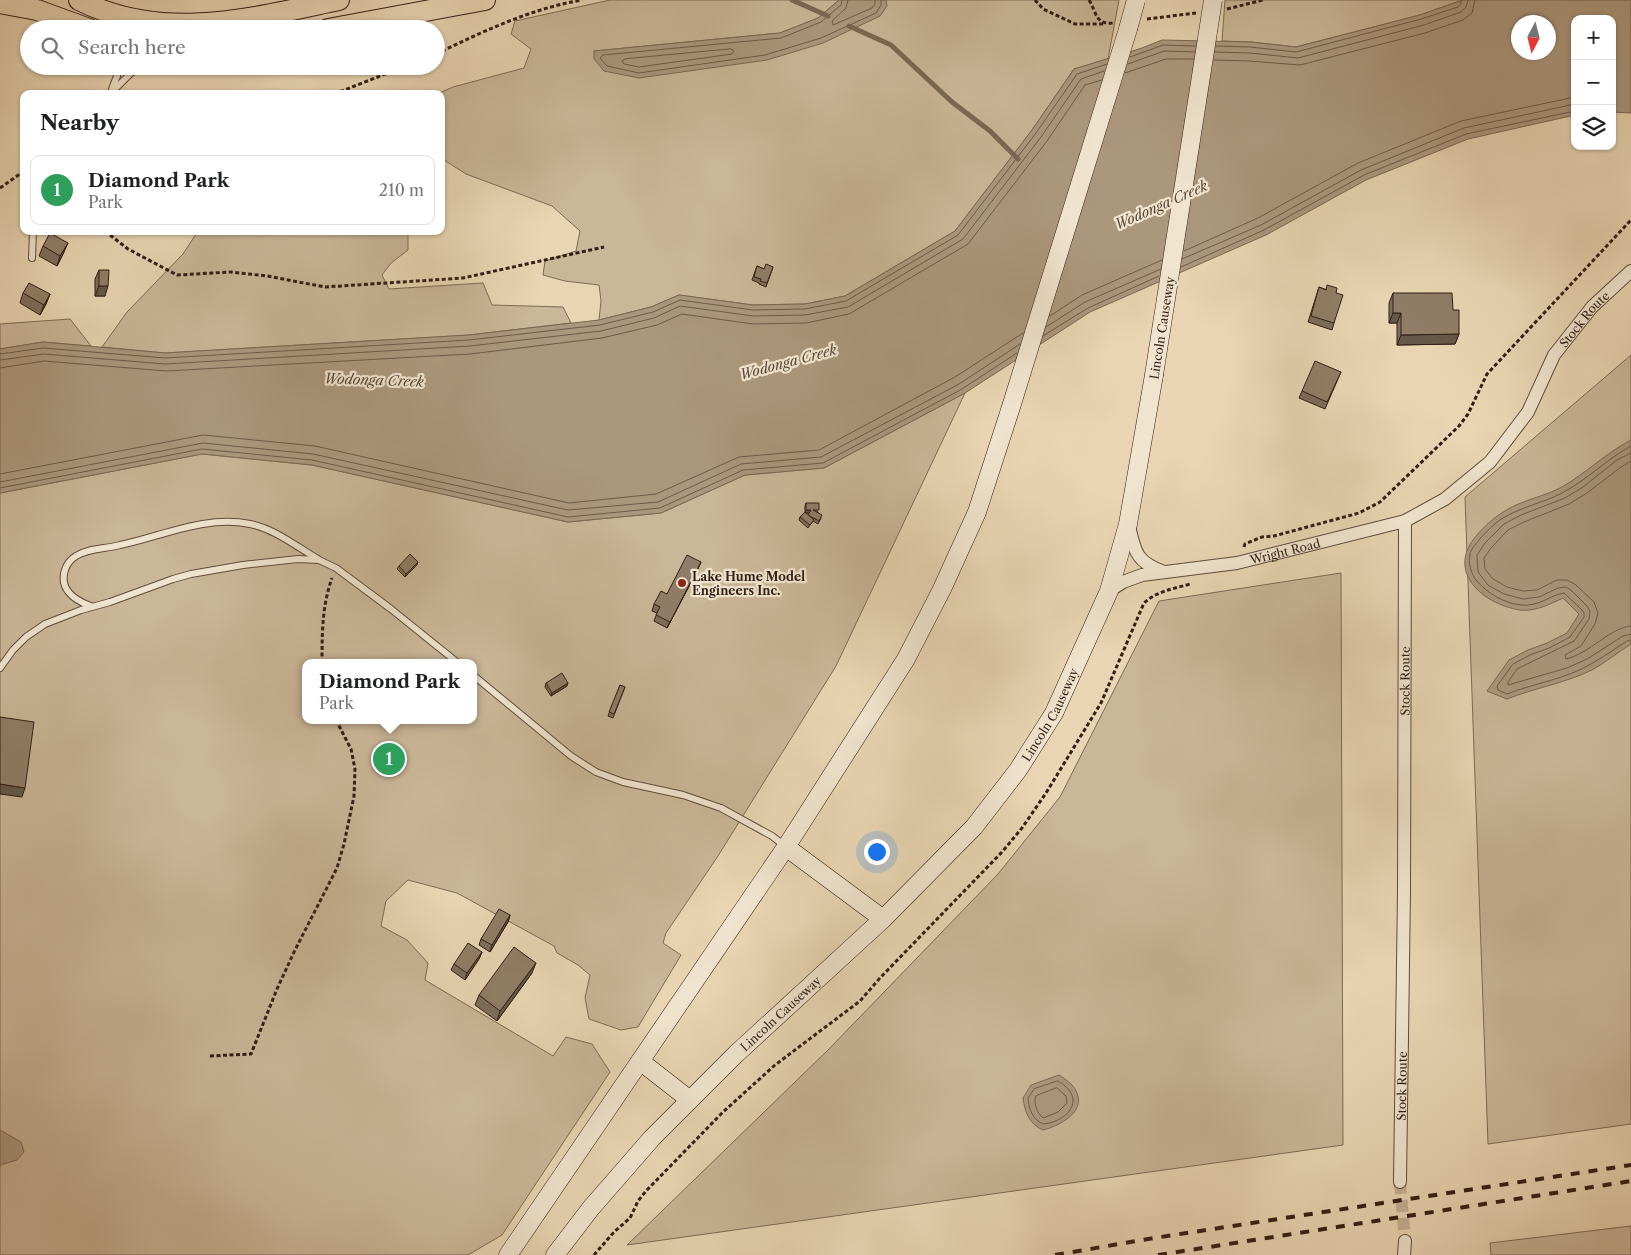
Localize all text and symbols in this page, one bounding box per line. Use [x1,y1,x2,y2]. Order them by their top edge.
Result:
north arrow [1511,15,1556,60]
map controls [1571,15,1616,150]
button: + [1571,15,1616,60]
search box [20,20,445,75]
icon: search [38,34,66,62]
text: Search here [78,36,186,59]
button: − [1571,60,1616,105]
button: layers [1571,105,1616,150]
text: Nearby [40,110,119,135]
text: Diamond Park [88,169,229,192]
water label: Wodonga Creek [1112,176,1211,233]
text: 1 [53,180,61,200]
text: 210 m [379,180,424,200]
text: Park [88,192,123,212]
street label: Lincoln Causeway [1146,275,1178,381]
street label: Stock Route [1556,288,1612,350]
water label: Wodonga Creek [738,340,839,384]
water label: Wodonga Creek [324,369,425,391]
street label: Wright Road [1247,535,1322,567]
place label: Lake Hume Model Engineers Inc. [692,569,805,598]
marker: Lake Hume Model Engineers Inc. [676,577,688,589]
street label: Stock Route [1397,646,1412,716]
popup [302,659,477,724]
street label: Lincoln Causeway [1018,665,1081,764]
text: Diamond Park [319,670,460,693]
text: Park [319,693,354,713]
pin: 1 [373,740,405,778]
your location [864,839,890,865]
street label: Lincoln Causeway [737,972,824,1054]
street label: Stock Route [1393,1051,1409,1121]

